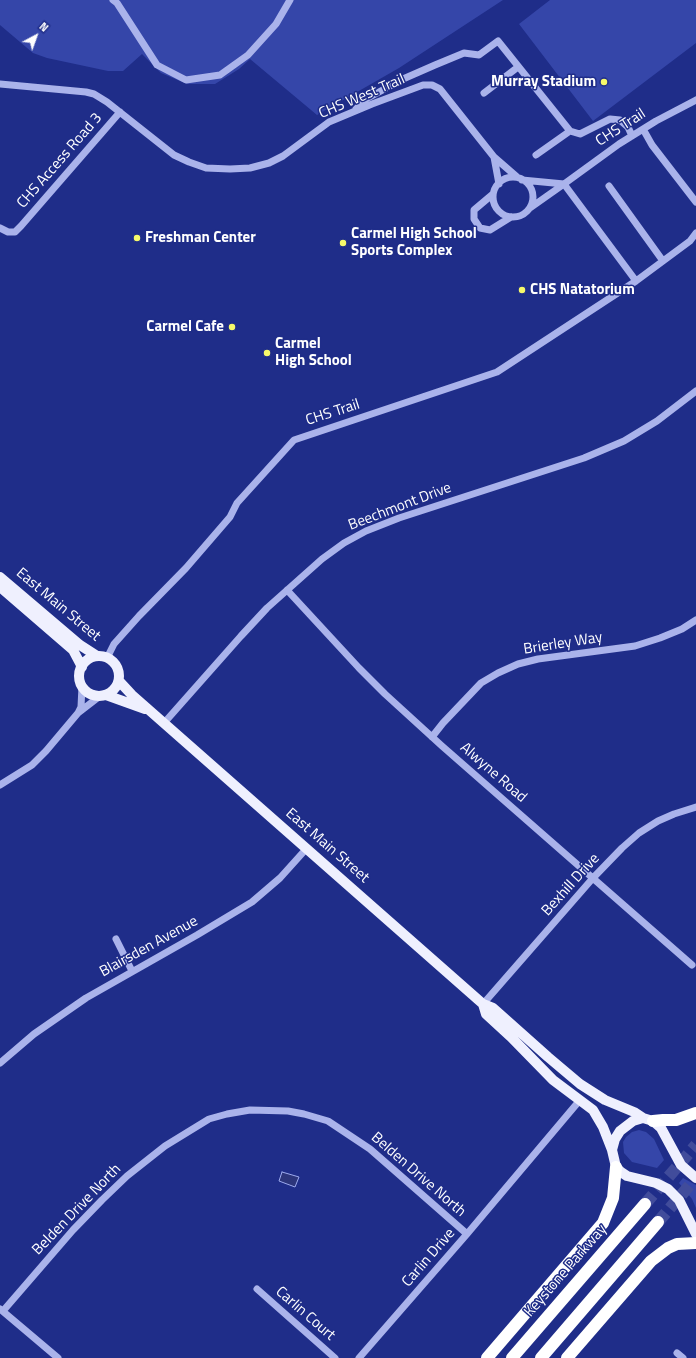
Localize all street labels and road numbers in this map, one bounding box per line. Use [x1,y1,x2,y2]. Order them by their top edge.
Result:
street label: CHS West Trail [316,71,408,123]
street label: CHS Trail [593,105,649,151]
street label: CHS Access Road 3 [14,110,106,212]
street label: CHS Trail [304,396,362,430]
street label: Beechmont Drive [346,479,454,535]
street label: East Main Street [12,564,104,646]
street label: Brierley Way [522,629,604,659]
street label: Alwyne Road [456,739,530,807]
street label: East Main Street [282,805,372,887]
street label: Bexhill Drive [538,850,604,920]
street label: Blairsden Avenue [97,913,201,981]
street label: Belden Drive North [367,1129,469,1221]
street label: Belden Drive North [29,1161,125,1259]
street label: Keystone Parkway [521,1221,611,1321]
street label: Carlin Drive [399,1225,459,1291]
street label: Carlin Court [271,1283,339,1345]

